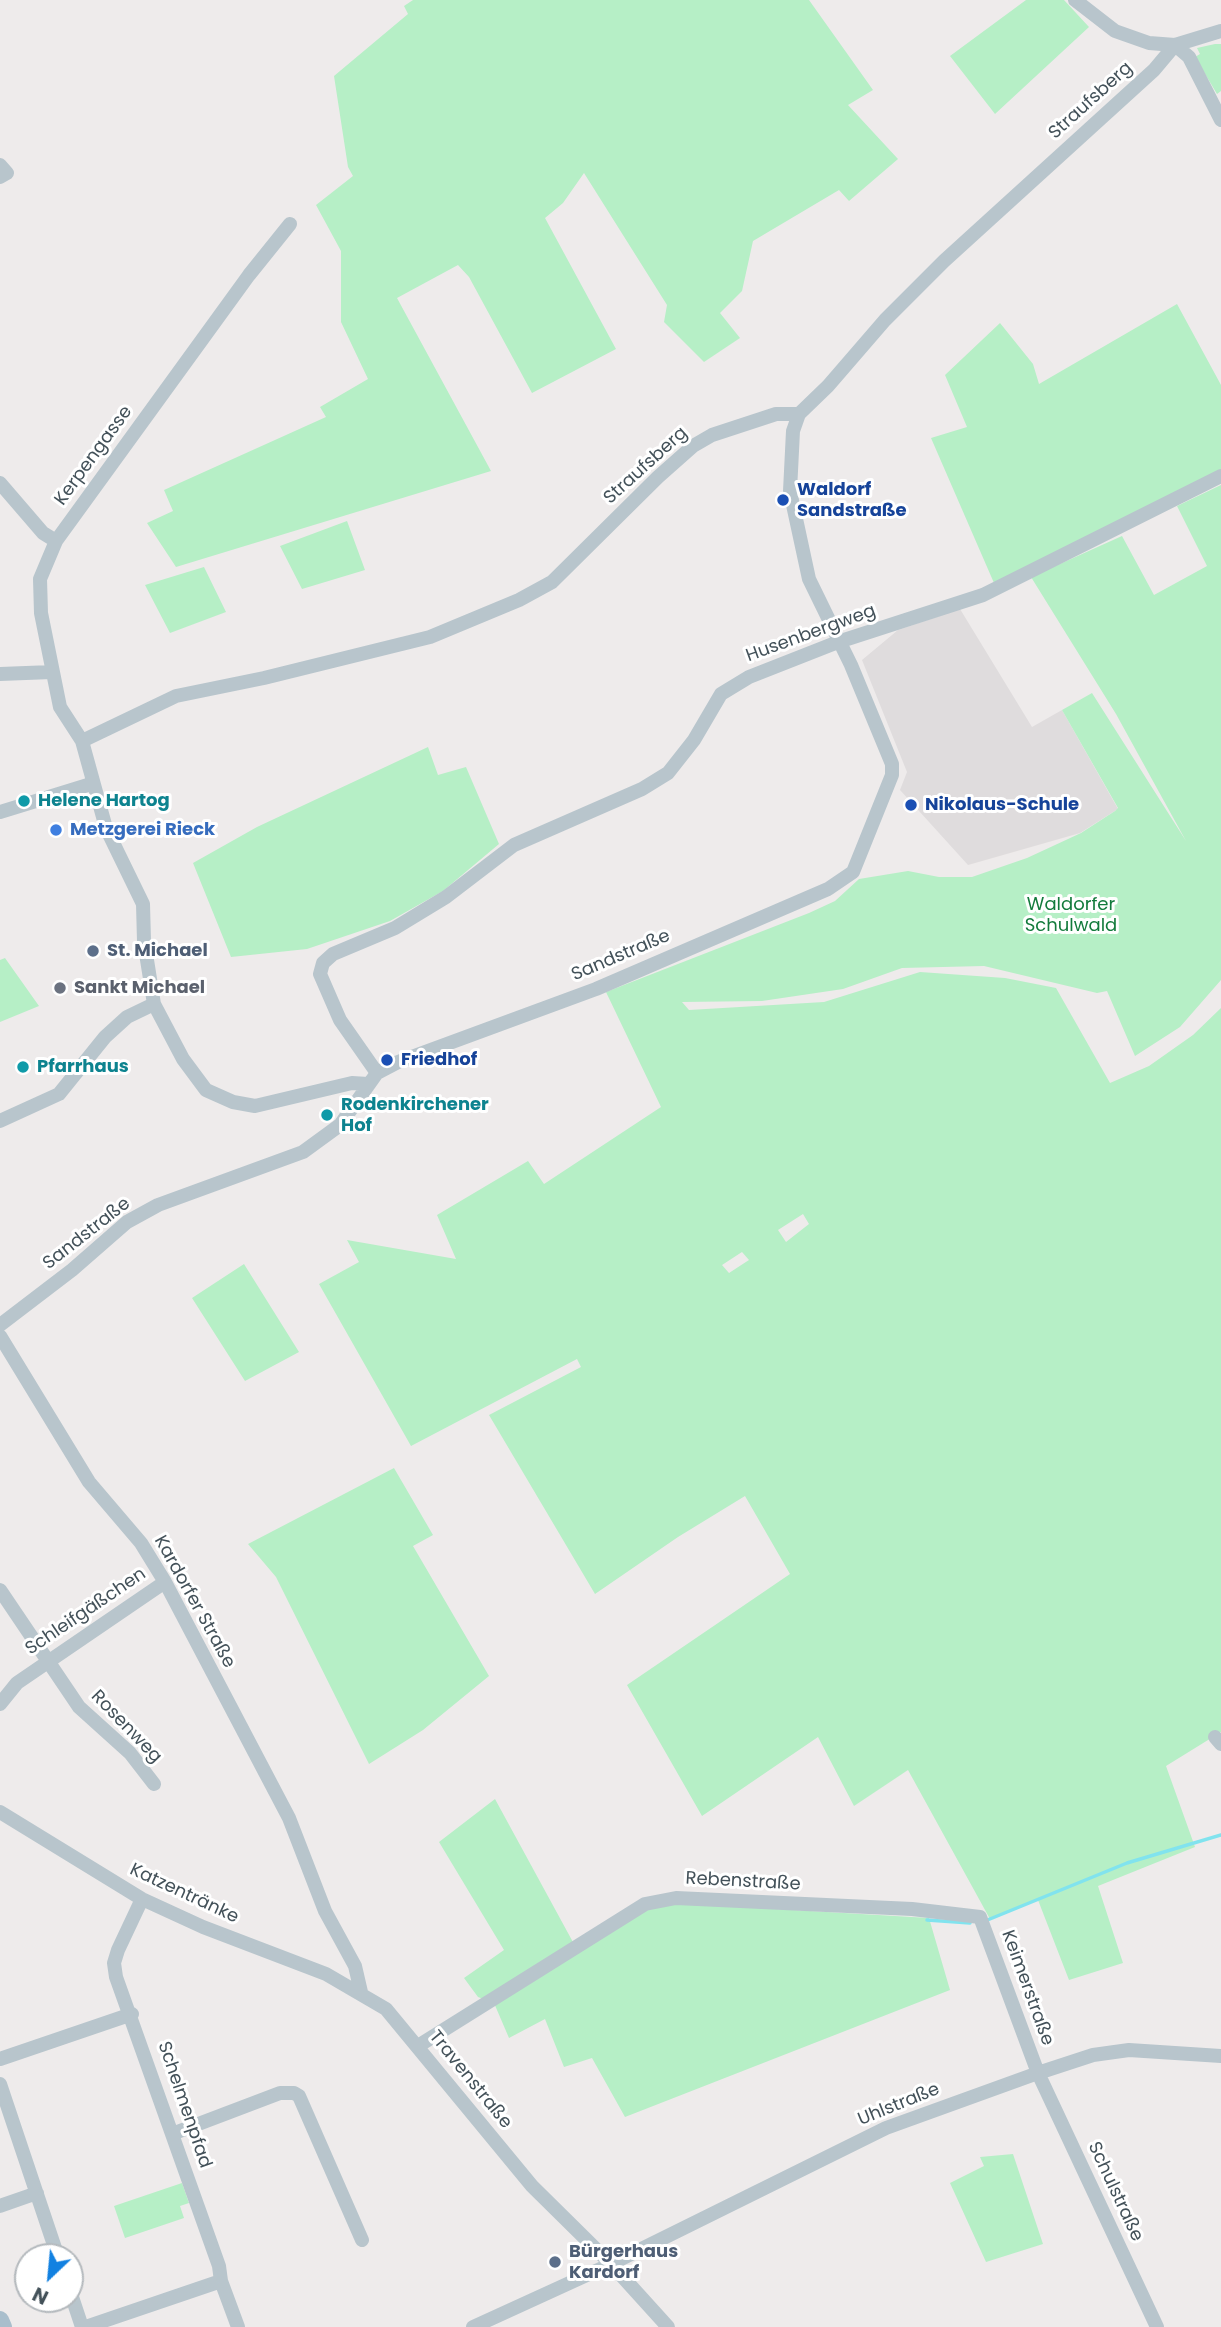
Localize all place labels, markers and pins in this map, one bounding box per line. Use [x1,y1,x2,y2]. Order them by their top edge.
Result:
place label: Waldorf Sandstraße [797,479,907,522]
marker: Waldorf Sandstraße [775,492,791,508]
place label: Helene Hartog [38,790,170,812]
marker: Helene Hartog [16,793,32,809]
place label: Nikolaus-Schule [925,794,1079,816]
marker: Nikolaus-Schule [903,797,919,813]
place label: Metzgerei Rieck [70,819,215,841]
marker: Metzgerei Rieck [48,822,64,838]
place label: St. Michael [107,940,208,962]
marker: St. Michael [85,943,101,959]
place label: Sankt Michael [74,977,205,999]
marker: Sankt Michael [52,980,68,996]
place label: Friedhof [401,1049,477,1071]
marker: Friedhof [379,1052,395,1068]
place label: Pfarrhaus [37,1056,129,1078]
marker: Pfarrhaus [15,1059,31,1075]
place label: Rodenkirchener Hof [341,1094,489,1136]
marker: Rodenkirchener Hof [319,1107,335,1123]
place label: Bürgerhaus Kardorf [569,2241,678,2284]
marker: Bürgerhaus Kardorf [547,2254,563,2270]

